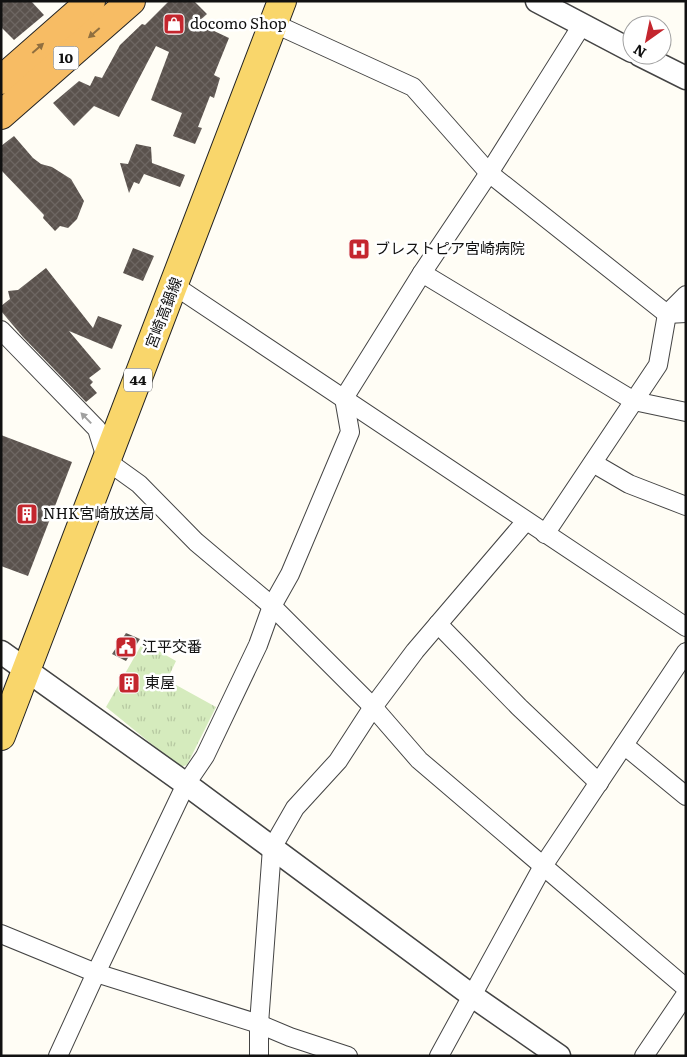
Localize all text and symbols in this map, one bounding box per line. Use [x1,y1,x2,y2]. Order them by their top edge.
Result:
place label: docomo Shop [190,11,287,34]
shop icon: docomo Shop [162,12,186,36]
north arrow [622,15,672,65]
one-way arrow [88,28,101,39]
text: N [629,40,650,63]
one-way arrow [31,42,43,54]
road number: 10 [54,46,78,70]
place label: ブレストピア宮崎病院 [375,236,525,259]
hospital icon: ブレストピア宮崎病院 [347,237,371,261]
street label: 宮崎高鍋線 [138,273,187,352]
road number: 44 [124,368,152,392]
one-way arrow [80,412,92,424]
place label: NHK宮崎放送局 [43,501,154,524]
building icon: NHK宮崎放送局 [15,502,39,526]
place label: 江平交番 [142,634,202,657]
public building icon: 江平交番 [114,635,138,659]
place label: 東屋 [145,670,175,693]
building icon: 東屋 [117,671,141,695]

